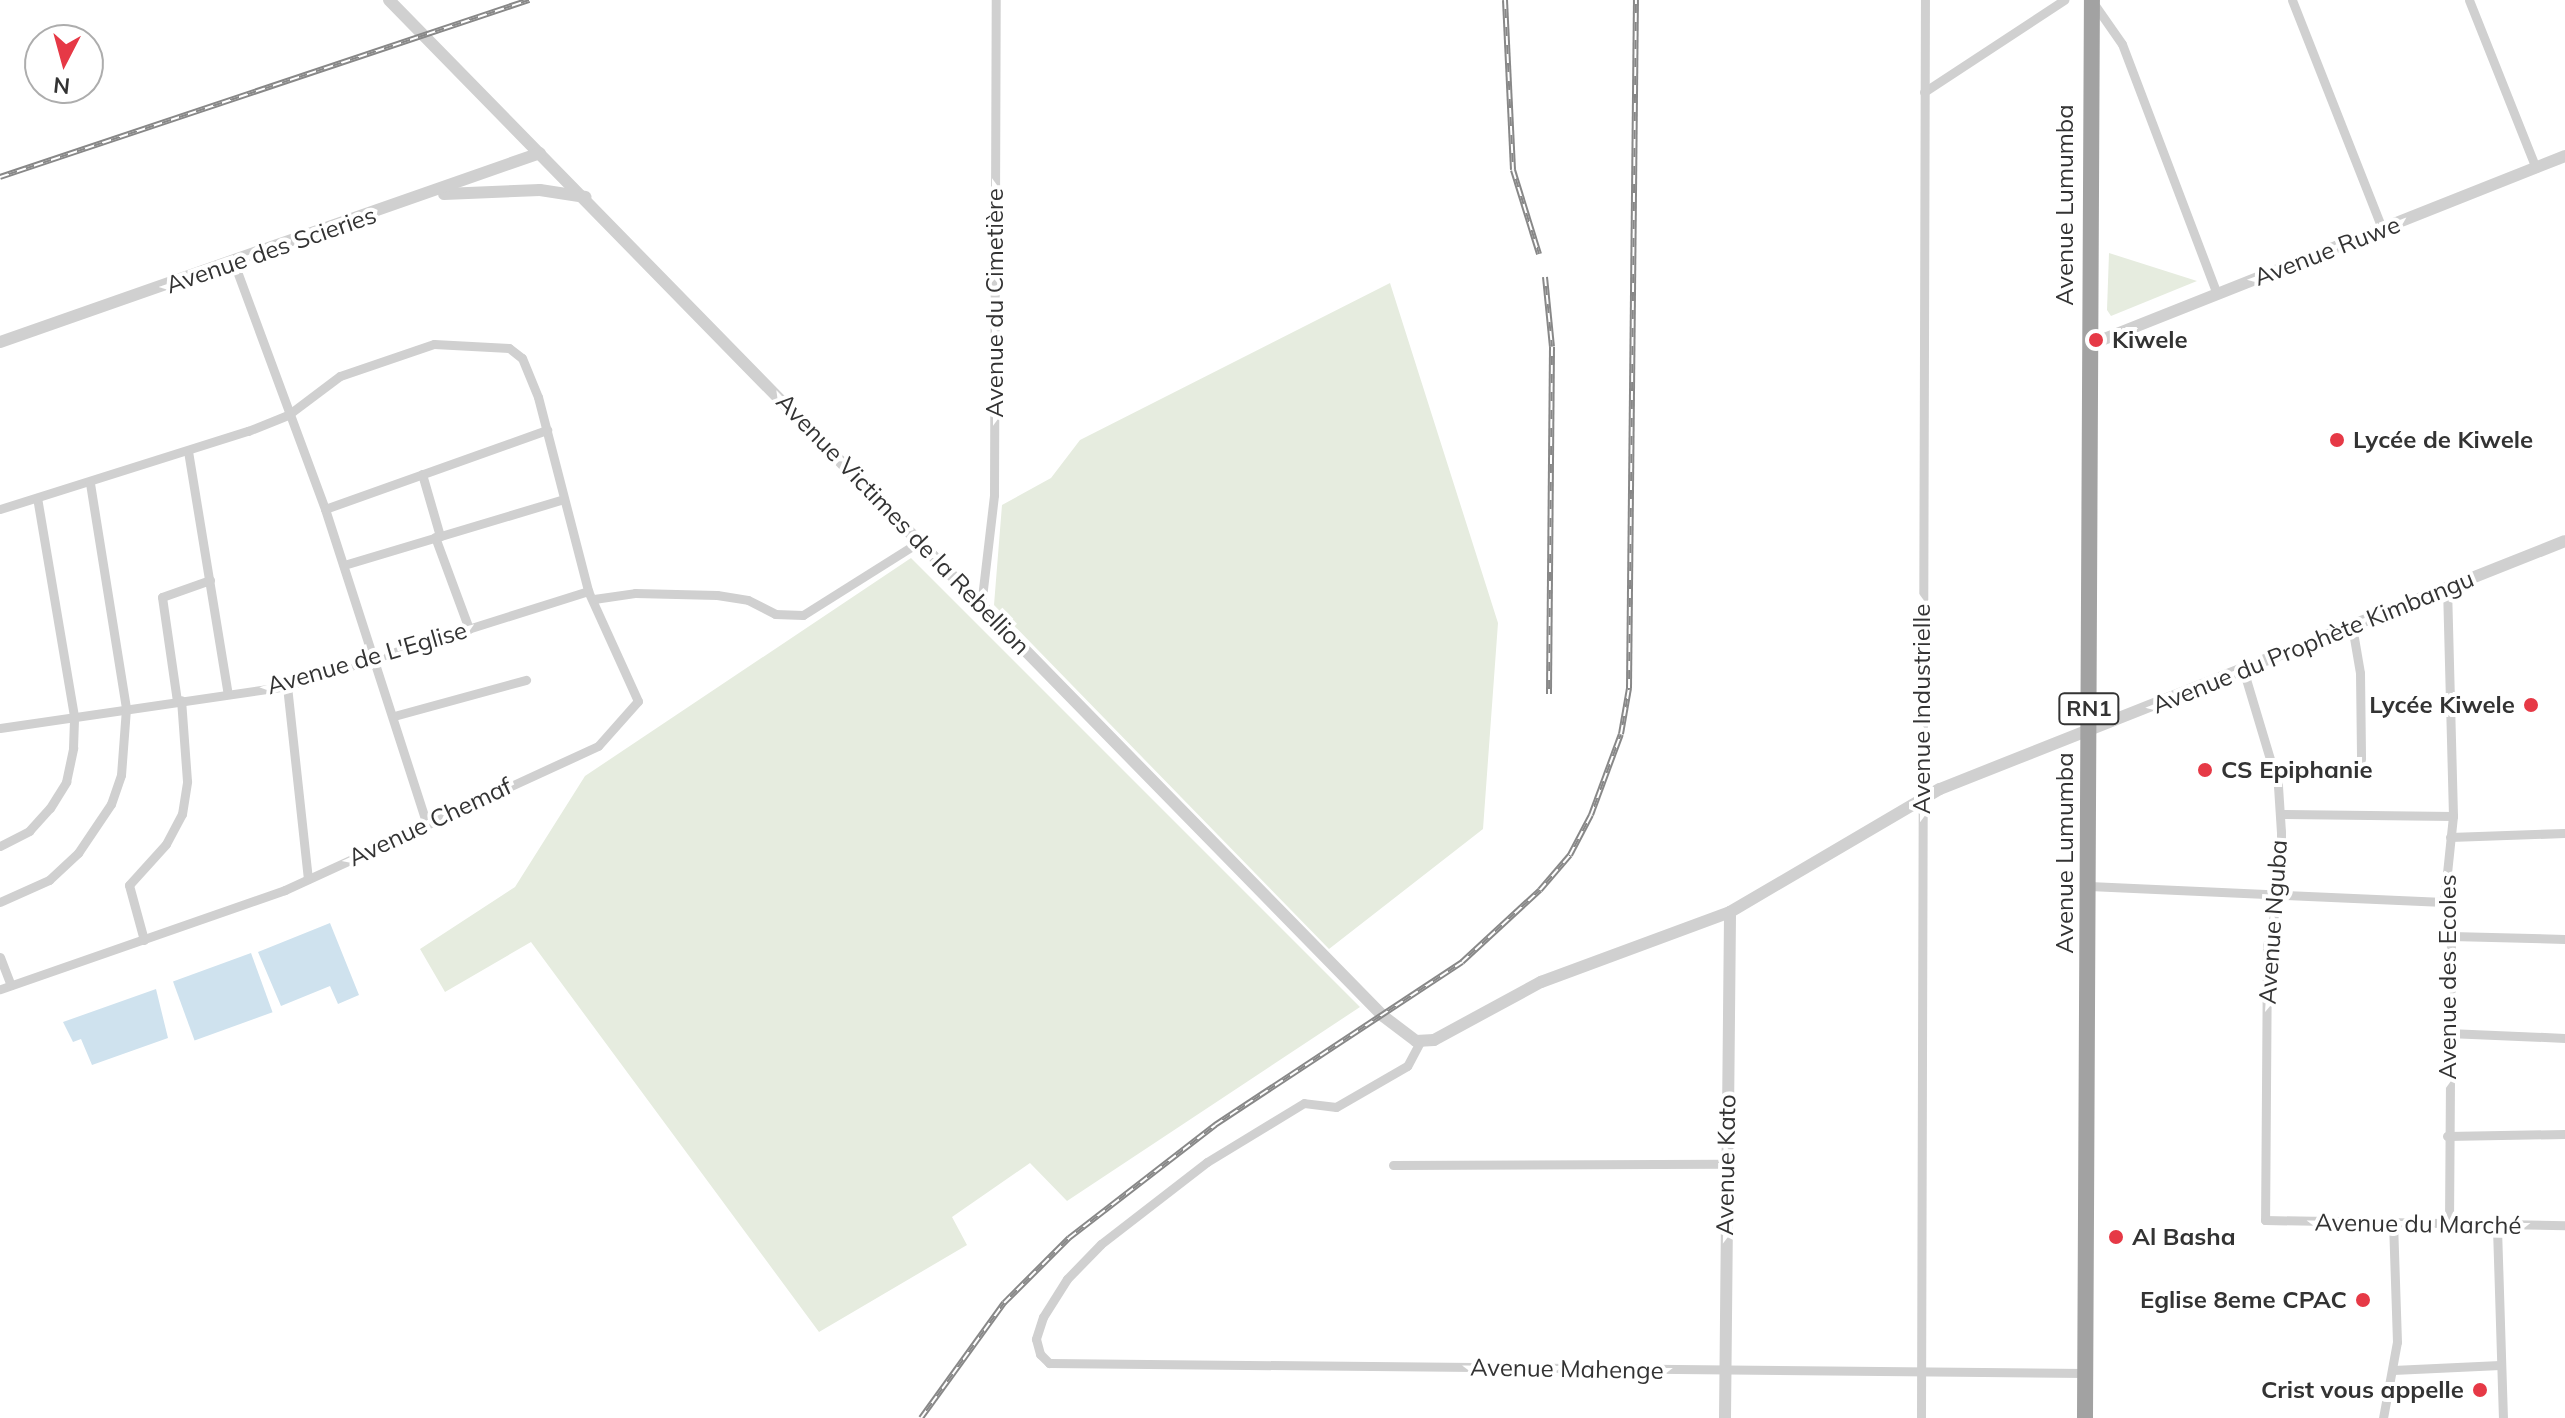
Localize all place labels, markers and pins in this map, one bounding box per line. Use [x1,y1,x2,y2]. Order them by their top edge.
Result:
place label: Kiwele [2112,326,2188,354]
marker: Kiwele [2087,331,2105,349]
place label: Lycée de Kiwele [2353,426,2533,454]
marker: Lycée de Kiwele [2328,431,2346,449]
place label: Lycée Kiwele [2369,691,2515,719]
marker: Lycée Kiwele [2522,696,2540,714]
place label: CS Epiphanie [2221,756,2373,784]
marker: CS Epiphanie [2196,761,2214,779]
place label: Al Basha [2132,1223,2236,1251]
marker: Al Basha [2107,1228,2125,1246]
place label: Eglise 8eme CPAC [2140,1286,2347,1314]
marker: Eglise 8eme CPAC [2354,1291,2372,1309]
place label: Crist vous appelle [2261,1376,2464,1404]
marker: Crist vous appelle [2471,1381,2489,1399]

